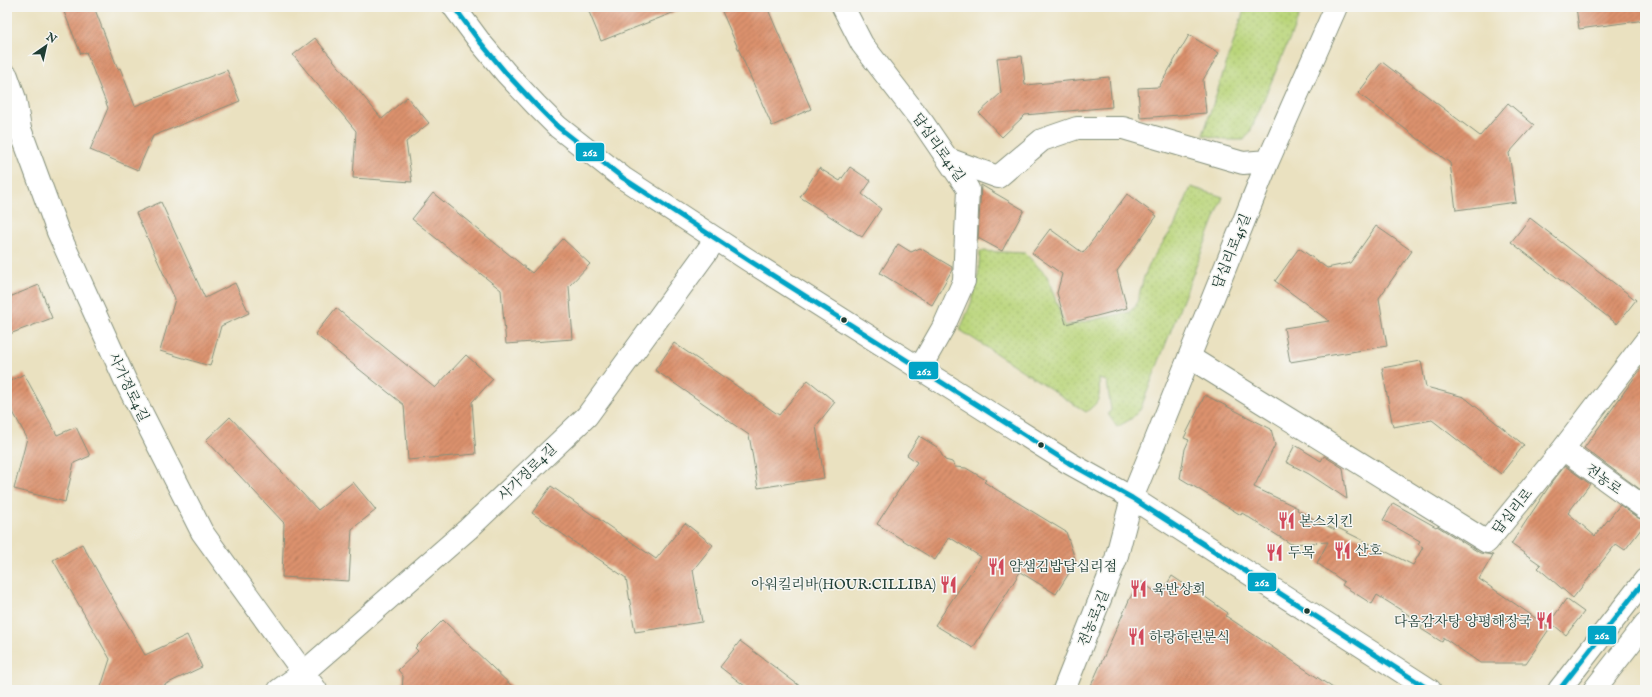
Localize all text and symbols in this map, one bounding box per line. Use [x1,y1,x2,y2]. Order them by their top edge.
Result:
north arrow [26,26,66,66]
text: N [42,30,59,47]
street label: 답십리로41길 [908,110,968,185]
line badge: 262 [575,142,605,162]
text: 262 [583,146,598,160]
street label: 답십리로45길 [1209,211,1255,292]
unlabelled marker [839,315,849,325]
street label: 사가정로4길 [104,350,153,425]
line badge: 262 [908,361,939,380]
text: 262 [917,365,932,379]
street label: 사가정로4길 [495,440,561,505]
unlabelled marker [1036,440,1046,450]
street label: 전농로 [1582,461,1625,499]
street label: 답십리로 [1489,485,1537,538]
restaurant icon: 본스치킨 [1276,511,1296,531]
place label: 본스치킨 [1299,513,1353,531]
restaurant icon: 산호 [1332,540,1352,560]
restaurant icon: 두목 [1265,542,1285,562]
place label: 산호 [1355,542,1383,560]
place label: 두목 [1288,544,1316,562]
restaurant icon: 얌샘김밥답십리점 [986,556,1006,576]
place label: 얌샘김밥답십리점 [1009,558,1117,576]
line badge: 262 [1247,572,1277,592]
restaurant icon: 아워킬리바(HOUR:CILLIBA) [939,574,959,594]
place label: 아워킬리바(HOUR:CILLIBA) [751,576,936,594]
text: 262 [1255,576,1270,590]
restaurant icon: 육반상회 [1129,579,1149,599]
place label: 육반상회 [1152,581,1206,599]
street label: 전농로3길 [1074,587,1113,649]
unlabelled marker [1302,606,1312,616]
restaurant icon: 다옴감자탕 양평해장국 [1535,611,1555,631]
place label: 다옴감자탕 양평해장국 [1394,613,1532,631]
line badge: 262 [1587,625,1617,645]
restaurant icon: 하랑하린분식 [1126,627,1146,647]
place label: 하랑하린분식 [1149,629,1230,647]
text: 262 [1595,629,1610,643]

